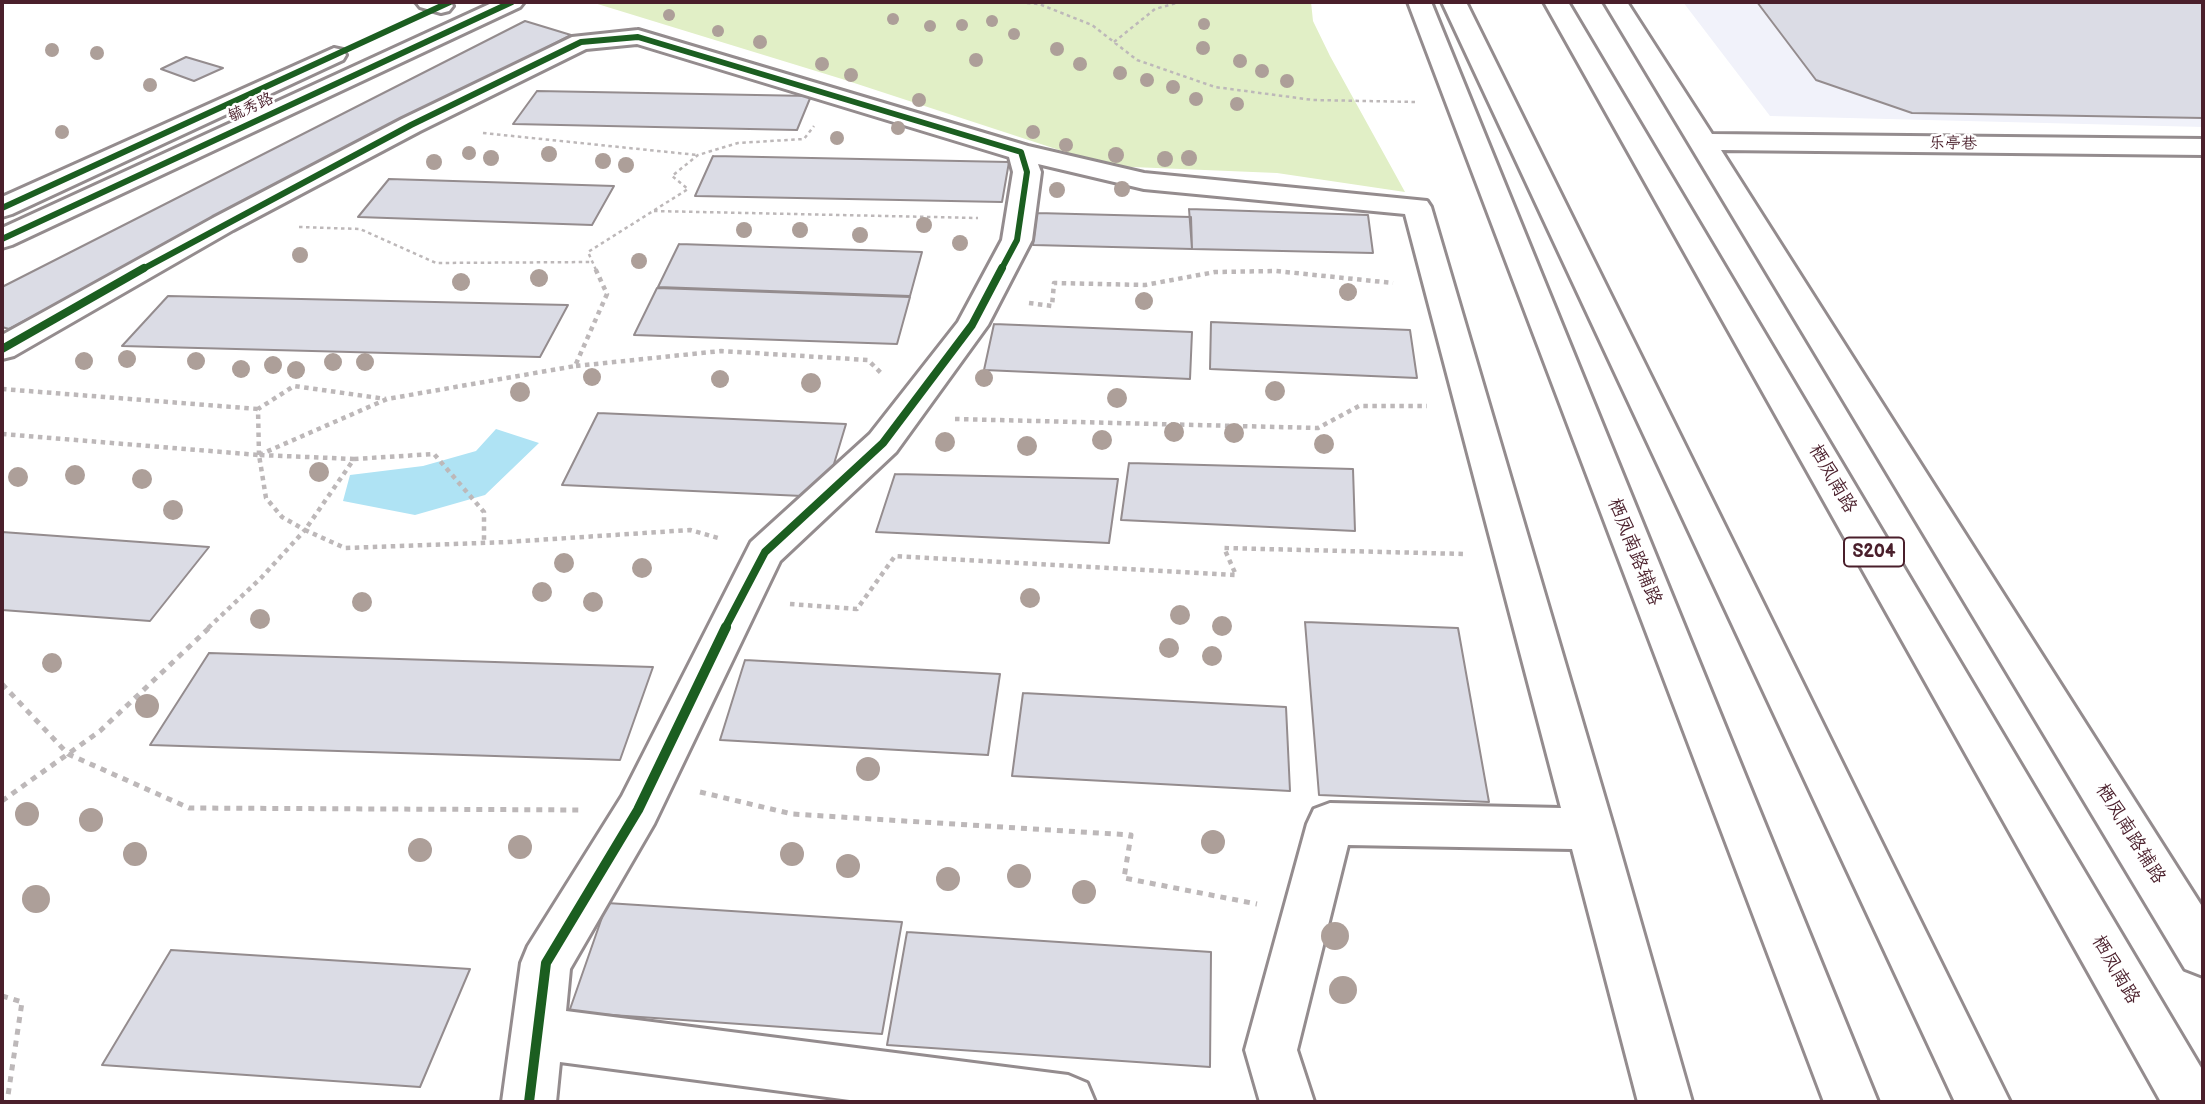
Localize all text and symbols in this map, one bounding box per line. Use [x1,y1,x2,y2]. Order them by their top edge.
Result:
street label: 毓秀路 [225,89,277,127]
street label: 乐亭巷 [1929,134,1977,154]
street label: 栖凤南路 [1803,440,1861,518]
street label: 栖凤南路辅路 [1602,495,1666,609]
road number: S204 [1844,538,1904,566]
street label: 栖凤南路辅路 [2090,780,2170,888]
street label: 栖凤南路 [2086,931,2144,1009]

